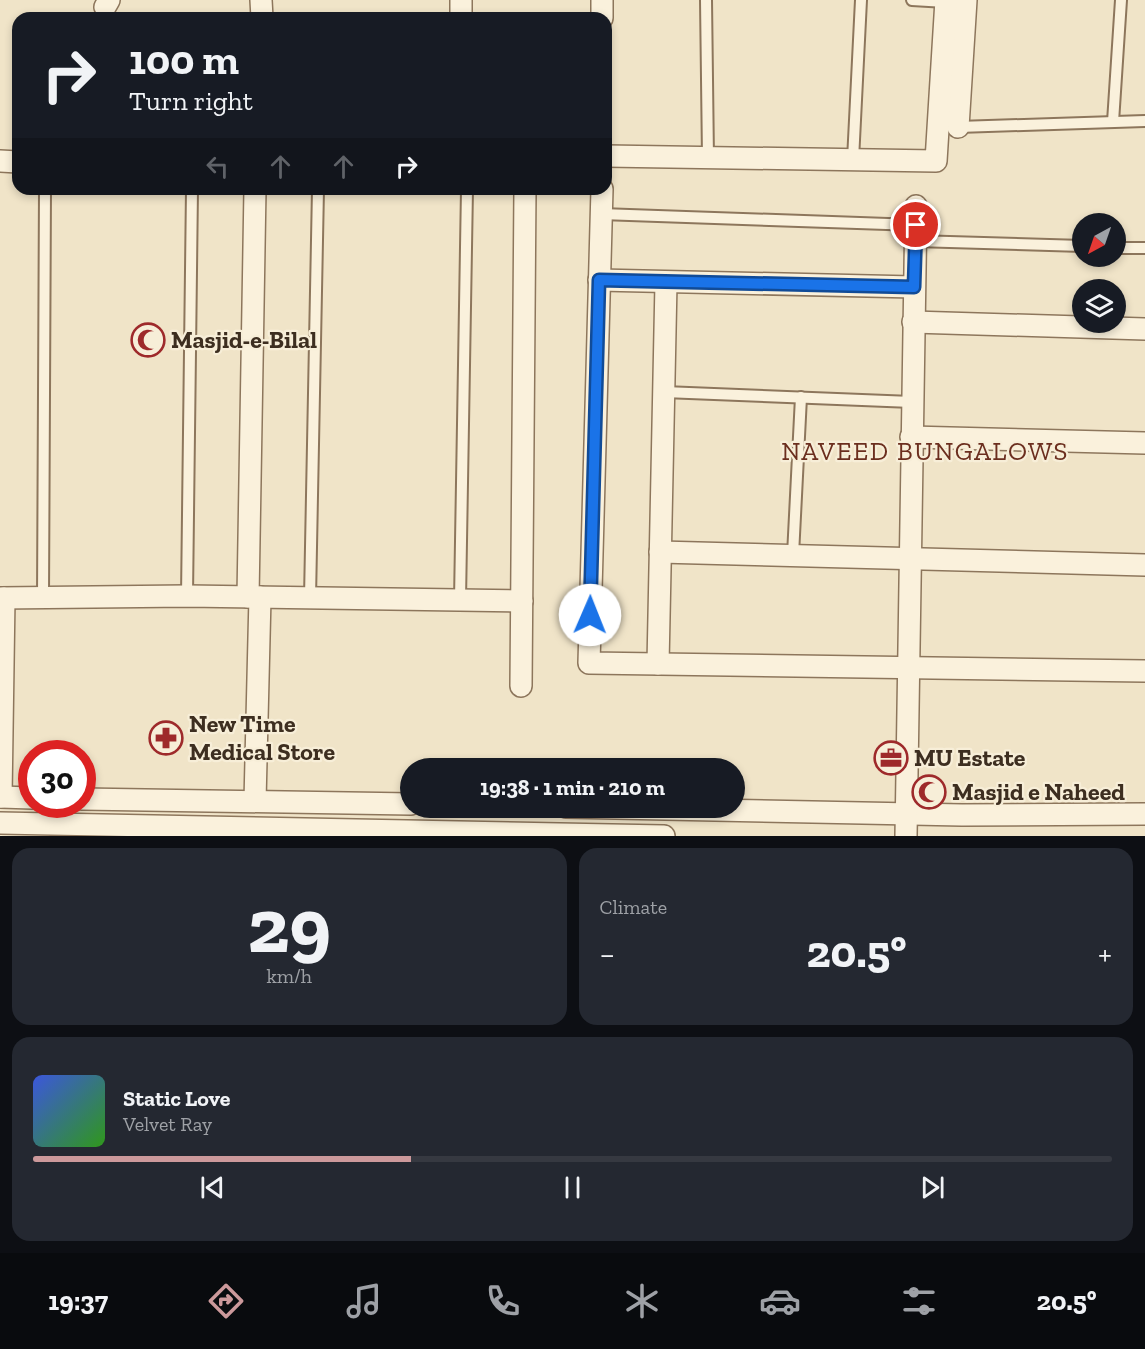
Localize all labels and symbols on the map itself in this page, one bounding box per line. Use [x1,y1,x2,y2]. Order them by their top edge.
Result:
pin [890,199,941,250]
north arrow [1072,213,1126,267]
mosque icon: Masjid-e-Bilal [130,322,166,358]
place label: Masjid-e-Bilal [171,325,317,354]
district label: NAVEED BUNGALOWS [781,435,1069,467]
position arrow [558,583,622,647]
place label: New Time Medical Store [189,709,335,766]
pharmacy icon: New Time Medical Store [148,720,184,756]
speed limit sign: 30 [18,740,96,818]
office icon: MU Estate [873,740,909,776]
place label: MU Estate [914,743,1026,772]
mosque icon: Masjid e Naheed [911,774,947,810]
place label: Masjid e Naheed [952,777,1125,806]

